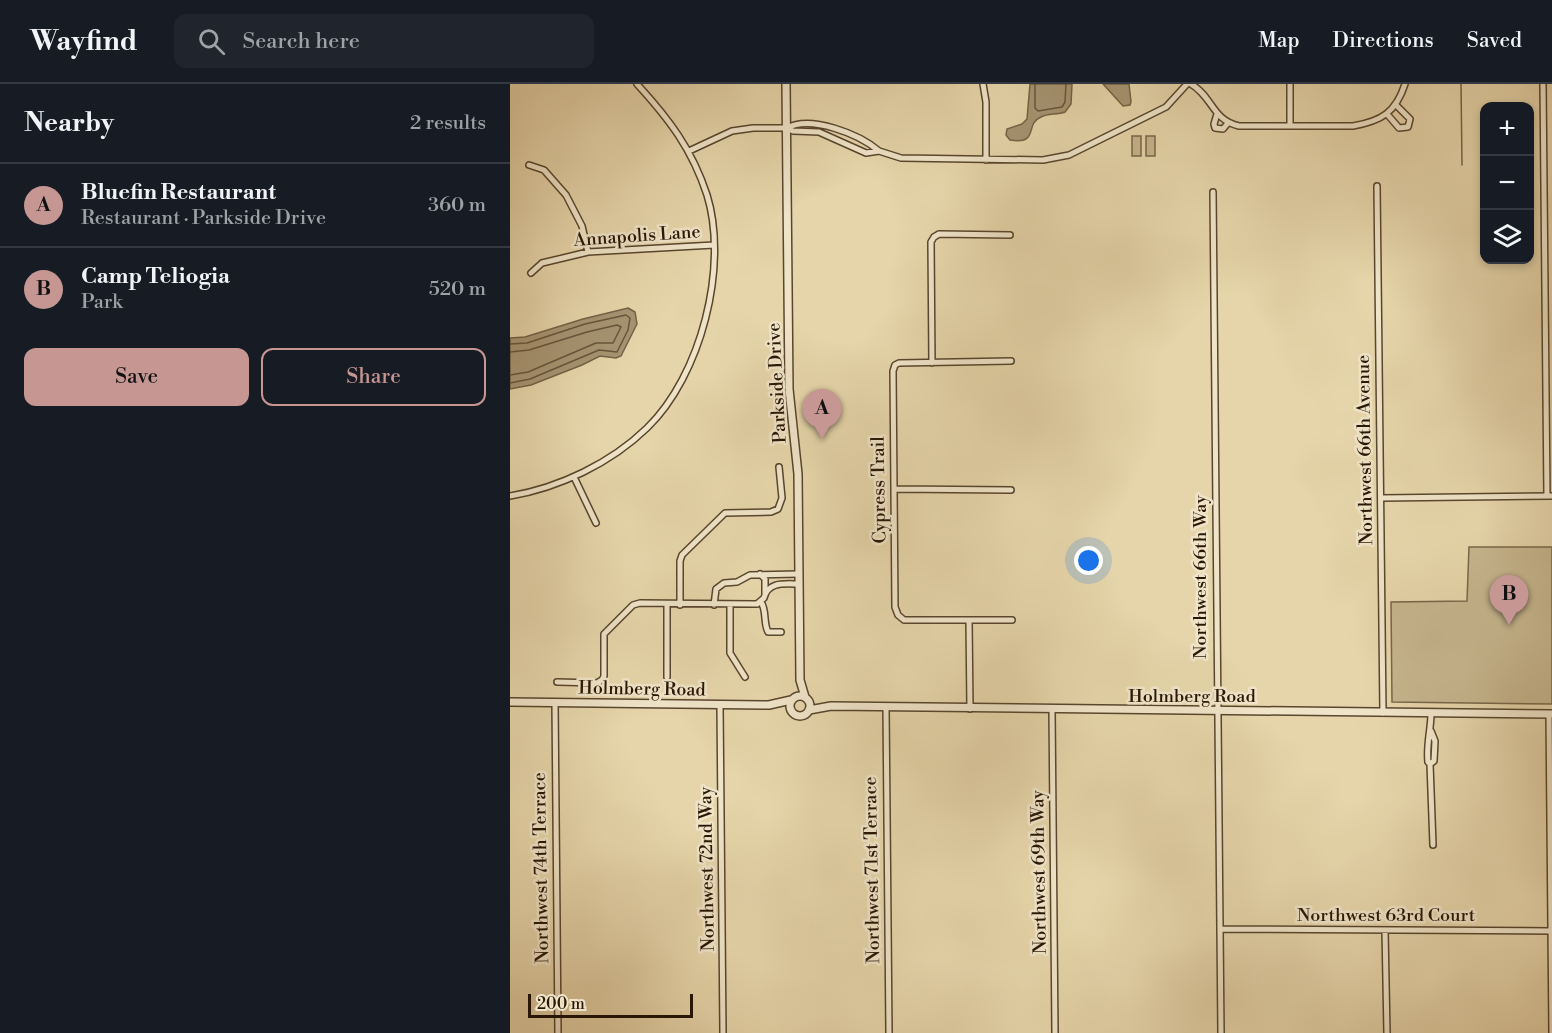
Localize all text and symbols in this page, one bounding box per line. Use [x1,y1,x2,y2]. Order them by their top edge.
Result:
search box [174,14,594,68]
text: Wayfind [30,24,138,59]
icon: search [195,25,228,58]
text: Search here [243,28,360,55]
text: Map [1258,28,1300,54]
text: Directions [1333,28,1434,54]
text: Saved [1467,28,1522,54]
map controls [1480,102,1534,264]
button: + [1480,102,1534,156]
text: Nearby [24,107,114,139]
text: 2 results [410,111,486,136]
button: − [1480,156,1534,210]
text: Bluefin Restaurant [81,179,276,206]
text: A [36,193,51,218]
text: 360 m [428,193,486,218]
text: Restaurant · Parkside Drive [81,206,326,231]
button: layers [1480,210,1534,264]
street label: Annapolis Lane [572,220,701,252]
text: Camp Teliogia [81,263,230,290]
text: B [36,277,51,302]
text: 520 m [429,277,486,302]
text: Park [81,290,123,315]
street label: Parkside Drive [762,322,792,444]
button: Save [24,348,249,406]
button: Share [261,348,486,406]
street label: Northwest 66th Avenue [1352,355,1378,545]
pin: A [802,390,842,439]
street label: Cypress Trail [867,435,891,544]
street label: Northwest 66th Way [1189,495,1212,659]
your location [1074,546,1103,575]
pin: B [1490,576,1528,625]
street label: Holmberg Road [578,676,707,702]
street label: Holmberg Road [1128,685,1256,708]
street label: Northwest 74th Terrace [528,772,554,964]
street label: Northwest 71st Terrace [859,776,885,964]
street label: Northwest 72nd Way [694,786,720,952]
street label: Northwest 69th Way [1026,790,1052,954]
street label: Northwest 63rd Court [1297,904,1476,927]
scale bar [528,991,693,1018]
text: 200 m [537,994,585,1014]

